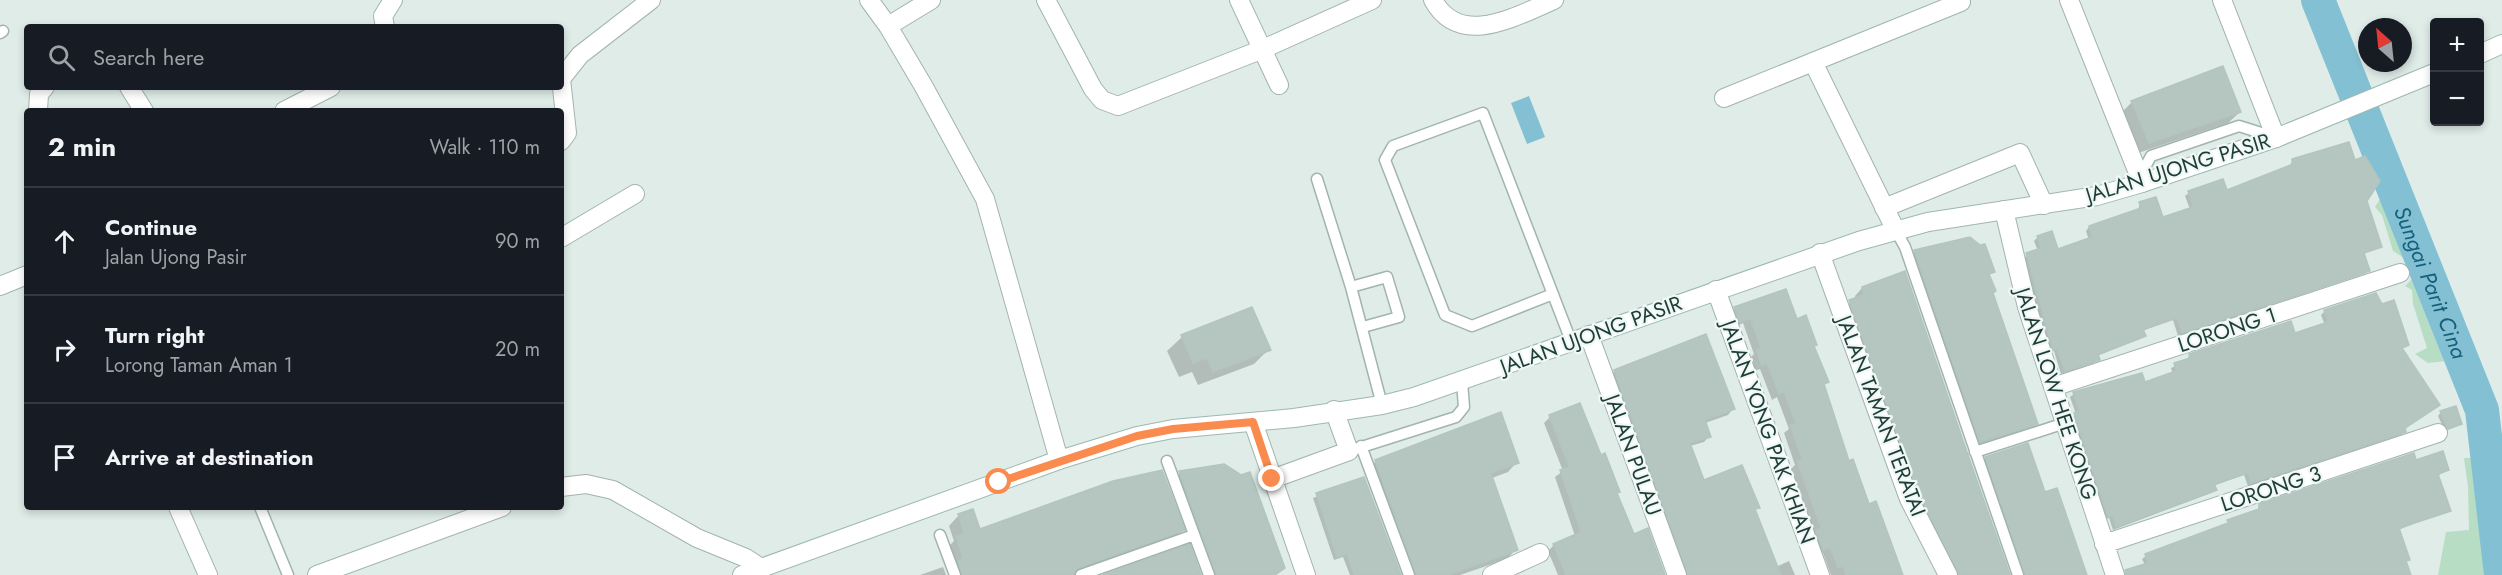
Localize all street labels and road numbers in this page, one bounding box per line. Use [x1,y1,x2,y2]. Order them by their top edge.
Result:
street label: JALAN UJONG PASIR [2079,126,2274,211]
street label: JALAN LOW HEE KONG [2007,281,2105,504]
street label: JALAN UJONG PASIR [1493,288,1686,383]
street label: LORONG 1 [2174,300,2280,360]
street label: JALAN TAMAN TERATAI [1828,309,1933,521]
street label: JALAN YONG PAK KHIAN [1713,313,1822,548]
street label: JALAN PULAU [1596,387,1669,520]
street label: LORONG 3 [2217,459,2325,519]

